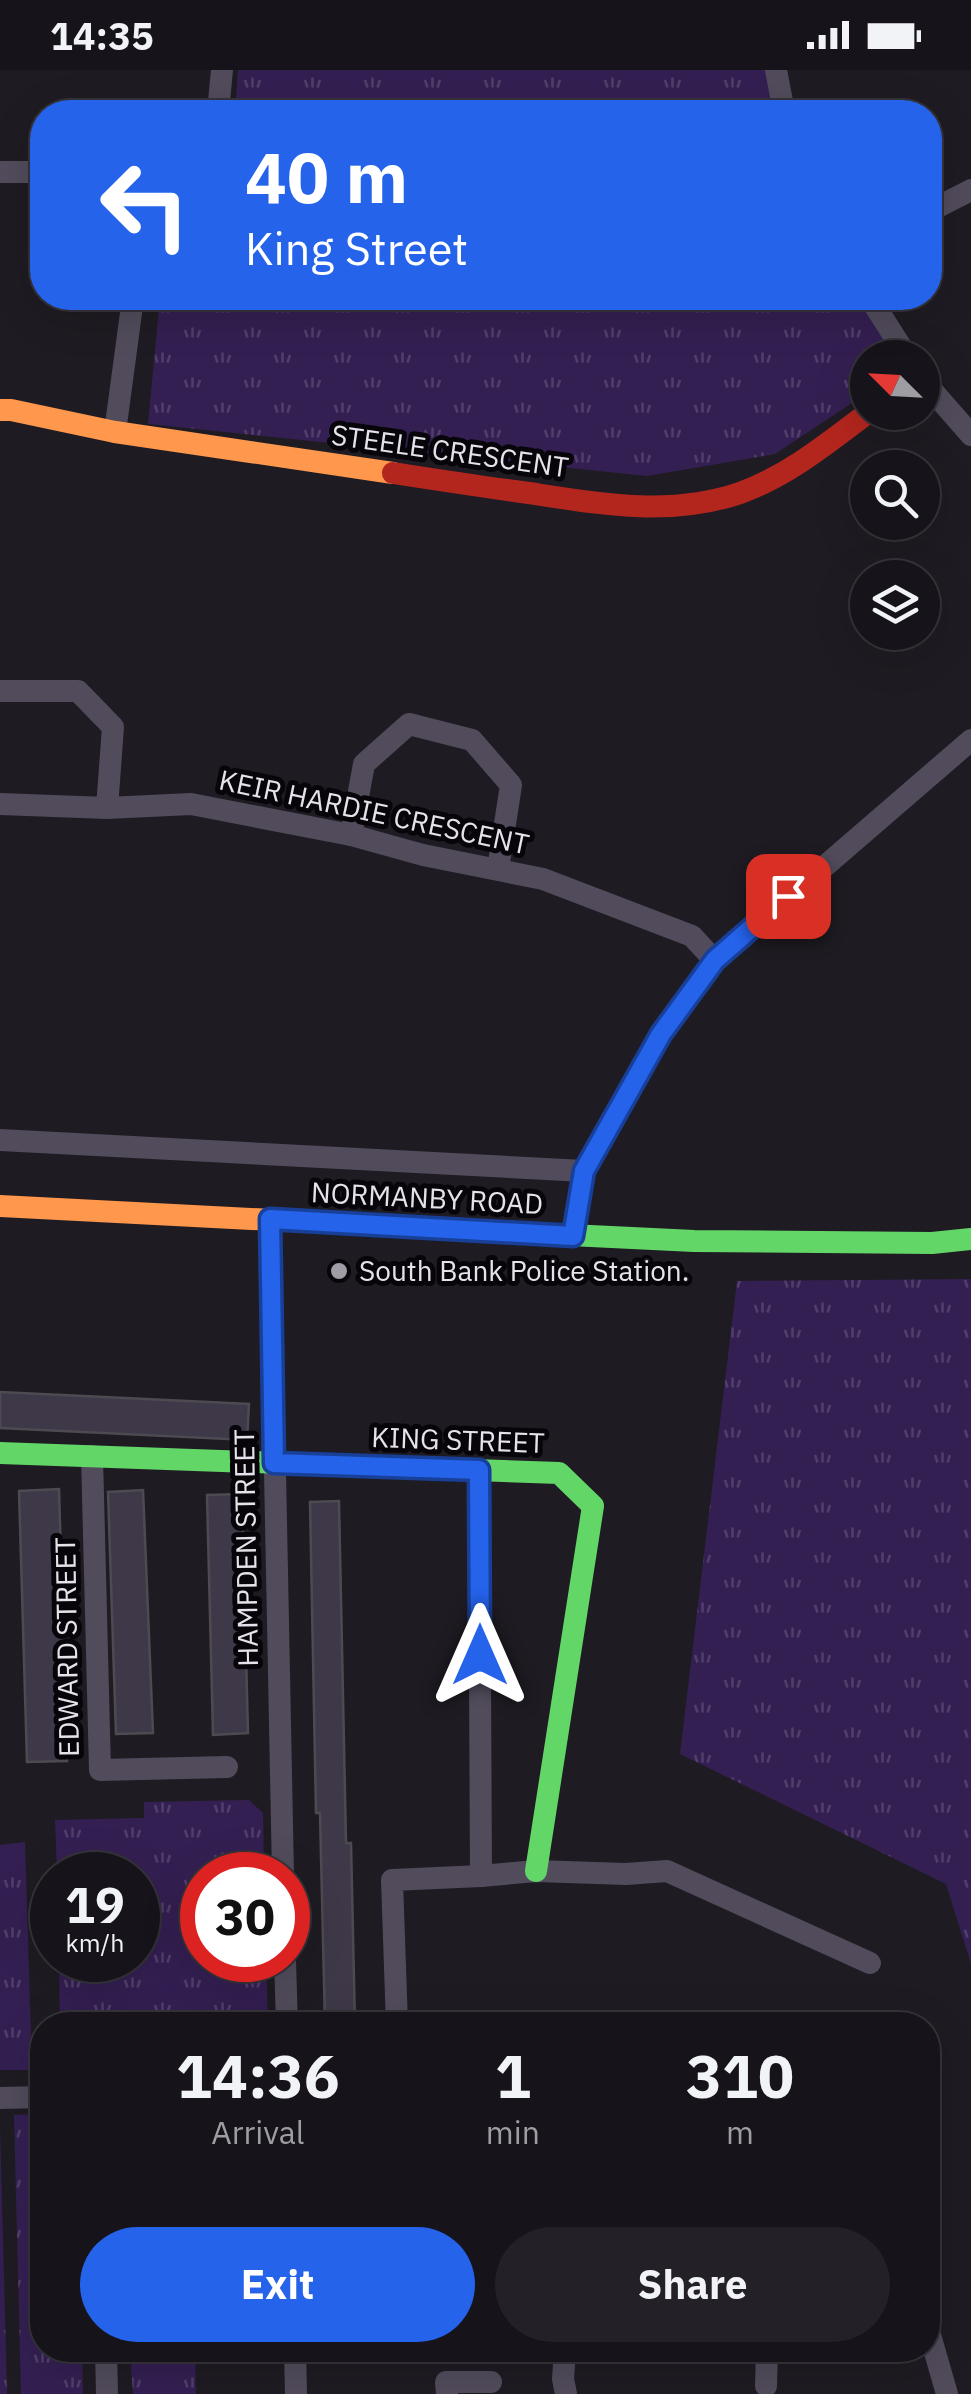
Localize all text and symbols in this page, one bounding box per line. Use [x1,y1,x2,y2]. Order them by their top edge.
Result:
text: 14:35 [50,11,154,60]
text: 40 m [245,131,408,222]
icon: left [80,140,210,270]
text: King Street [245,219,468,277]
north arrow [850,340,940,430]
map controls [850,340,940,650]
street label: STEELE CRESCENT [329,416,571,485]
button: search [850,450,940,540]
button: layers [850,560,940,650]
street label: KEIR HARDIE CRESCENT [216,761,532,862]
pin [746,854,831,939]
icon: arrive [761,869,816,924]
street label: NORMANBY ROAD [310,1173,544,1222]
place label: South Bank Police Station. [359,1252,689,1289]
marker: South Bank Police Station. [328,1260,350,1282]
street label: KING STREET [371,1418,545,1461]
street label: HAMPDEN STREET [225,1429,266,1667]
street label: EDWARD STREET [46,1537,87,1757]
position arrow [428,1603,532,1707]
speed limit sign: 30 [180,1852,310,1982]
text: 19 [65,1872,125,1937]
text: km/h [66,1926,124,1959]
text: 14:36 [176,2036,340,2115]
text: 1 [495,2036,531,2115]
text: 310 [686,2036,794,2115]
text: Arrival [211,2111,305,2153]
text: min [486,2111,540,2153]
text: m [726,2111,754,2153]
button: Exit [80,2227,475,2342]
button: Share [495,2227,890,2342]

